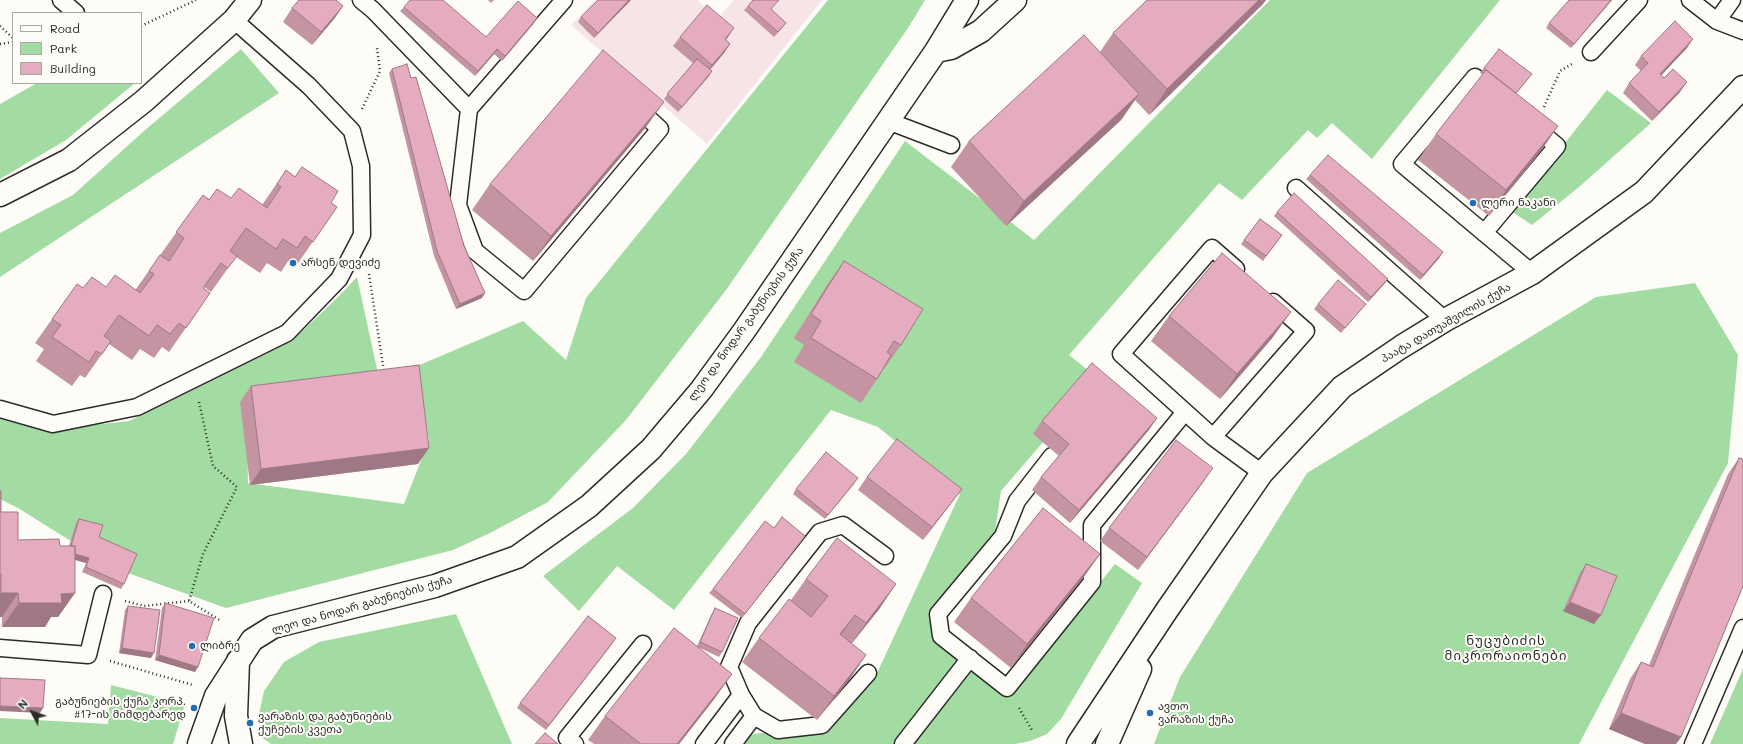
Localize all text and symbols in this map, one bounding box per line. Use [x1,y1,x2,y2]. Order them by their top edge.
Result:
legend [12,12,142,84]
text: Road [50,20,80,36]
text: Park [50,40,77,56]
text: Building [50,60,96,76]
place label: ლერი ნაკანი [1481,196,1556,210]
marker: ლერი ნაკანი [1468,198,1478,208]
street label: ლეო და ნოდარ გაბუნიების ქუჩა [686,244,806,404]
place label: არსენ დევიძე [301,256,380,270]
marker: არსენ დევიძე [288,258,298,268]
street label: პაატა დათუაშვილის ქუჩა [1379,280,1513,366]
street label: ლეო და ნოდარ გაბუნიების ქუჩა [270,573,454,637]
district label: ნუცუბიძის მიკრორაიონები [1445,633,1567,664]
place label: ლიბრე [200,639,240,653]
marker: ლიბრე [187,641,197,651]
north arrow [12,692,52,732]
place label: გაბუნიების ქუჩა კორპ. #17-ის მიმდებარედ [55,695,186,721]
text: N [14,696,31,712]
place label: ავთო ვარაზის ქუჩა [1158,700,1234,726]
marker: გაბუნიების ქუჩა კორპ. #17-ის მიმდებარედ [189,703,199,713]
marker: ავთო ვარაზის ქუჩა [1145,708,1155,718]
place label: ვარაზის და გაბუნიების ქუჩების კვეთა [258,710,392,736]
marker: ვარაზის და გაბუნიების ქუჩების კვეთა [245,718,255,728]

